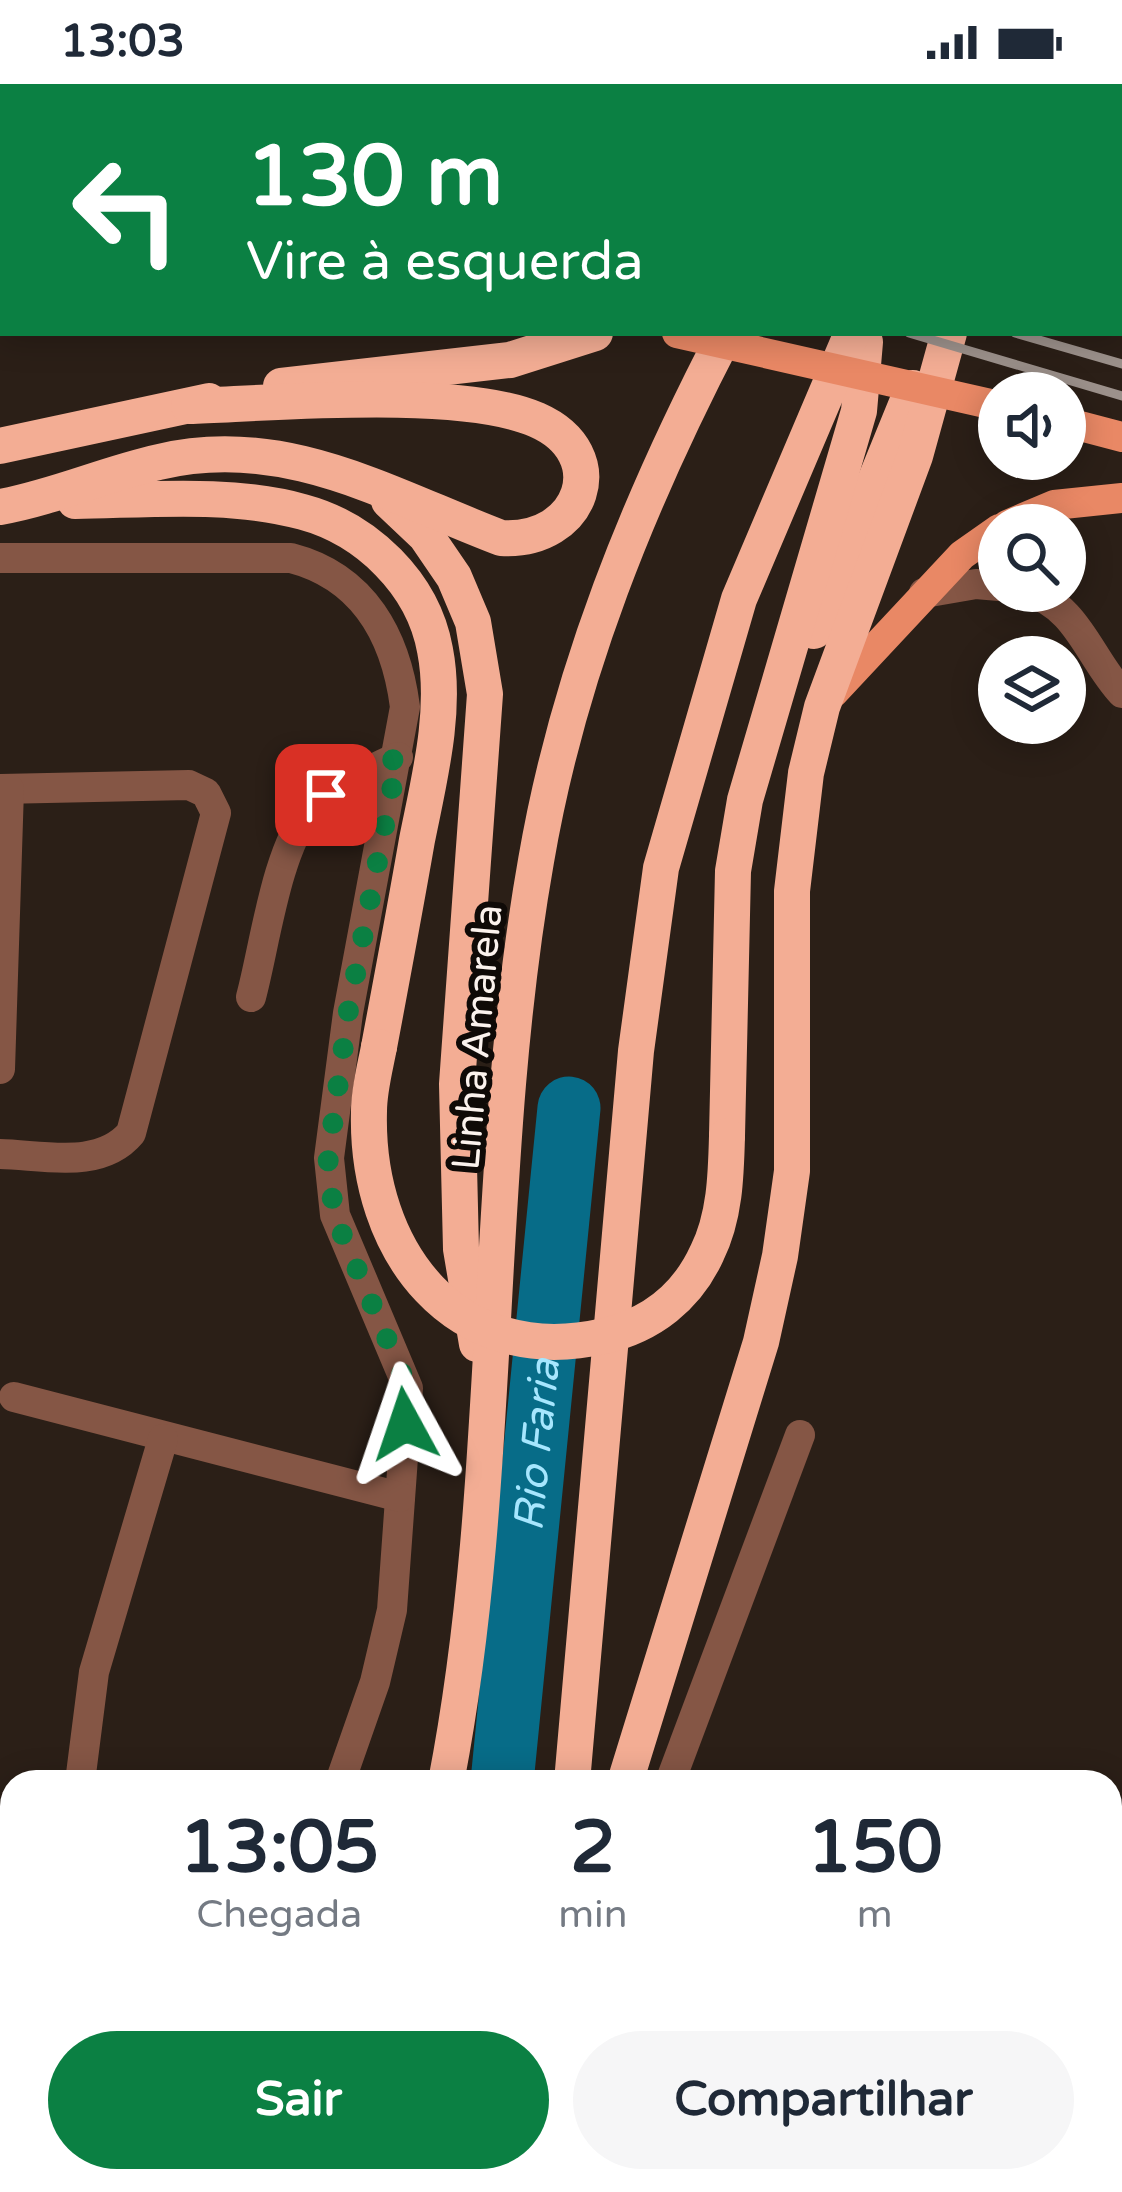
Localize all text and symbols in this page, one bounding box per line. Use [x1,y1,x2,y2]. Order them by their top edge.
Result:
text: 13:03 [60,15,185,69]
text: 130 m [246,127,503,228]
icon: left [48,132,204,288]
text: Vire à esquerda [246,229,644,294]
map controls [978,372,1086,744]
button: sound [978,372,1086,480]
button: search [978,504,1086,612]
button: layers [978,636,1086,744]
pin [275,744,377,846]
icon: arrive [293,762,359,828]
street label: Linha Amarela [442,902,513,1172]
water label: Rio Faria [503,1355,571,1533]
position arrow [342,1361,468,1487]
text: 13:05 [179,1805,379,1892]
text: 2 [570,1805,616,1892]
text: 150 [807,1805,943,1892]
text: Chegada [196,1891,362,1938]
text: min [558,1891,628,1938]
text: m [857,1891,893,1938]
button: Sair [48,2031,549,2169]
button: Compartilhar [573,2031,1074,2169]

